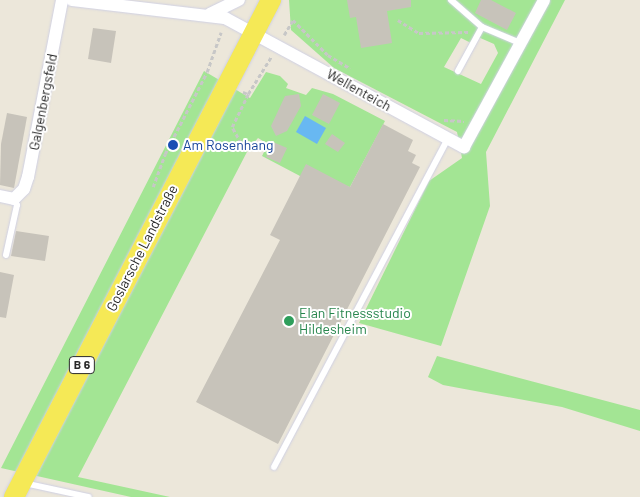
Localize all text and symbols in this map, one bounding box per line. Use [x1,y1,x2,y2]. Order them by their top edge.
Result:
street label: Galgenbergsfeld [25,52,61,152]
street label: Wellenteich [324,65,394,115]
place label: Am Rosenhang [183,137,273,153]
marker: Am Rosenhang [167,139,179,151]
street label: Goslarsche Landstraße [103,182,181,314]
place label: Elan Fitnessstudio Hildesheim [299,305,411,338]
marker: Elan Fitnessstudio Hildesheim [283,315,295,327]
road number: B 6 [68,356,96,374]

